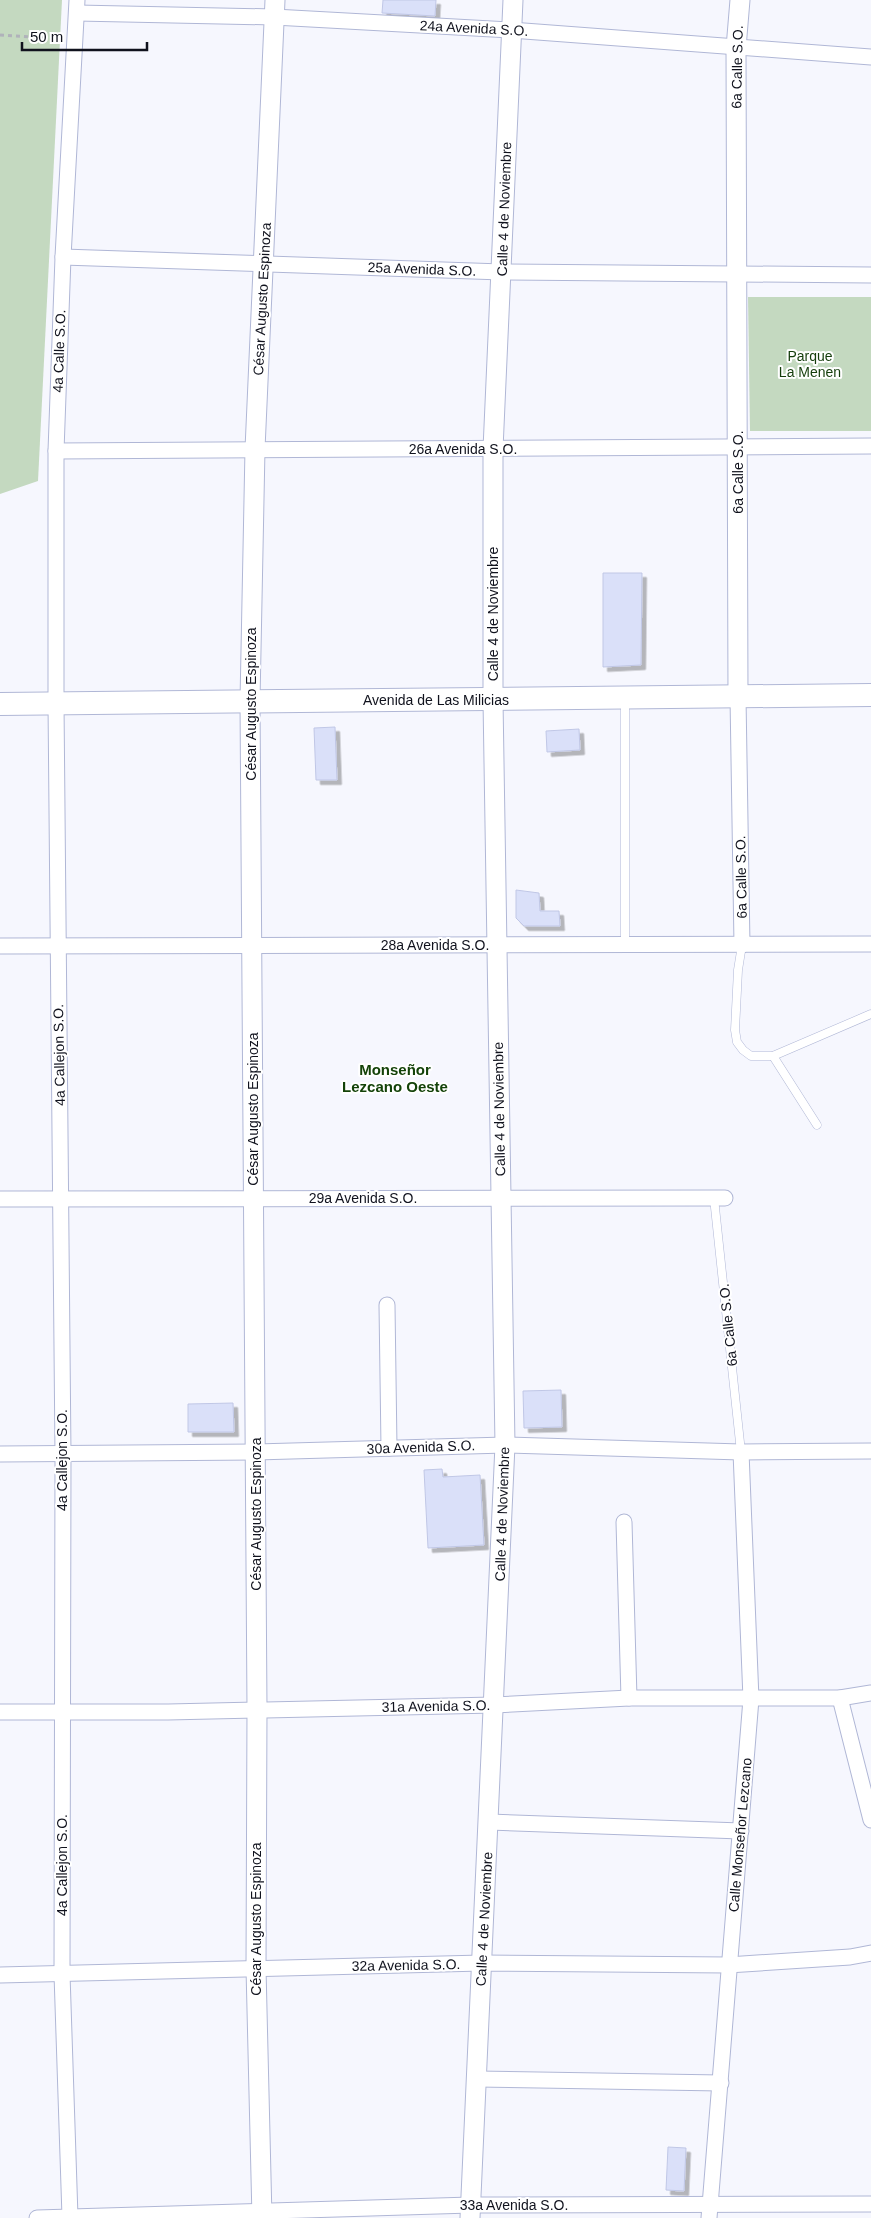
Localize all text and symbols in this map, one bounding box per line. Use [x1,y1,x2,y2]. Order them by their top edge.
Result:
street label: 24a Avenida S.O. [419,17,529,39]
scale bar [22,20,148,52]
street label: 6a Calle S.O. [728,25,746,109]
text: 50 m [30,28,63,45]
street label: Calle 4 de Noviembre [494,141,514,277]
street label: César Augusto Espinoza [250,222,274,376]
street label: 25a Avenida S.O. [367,259,477,279]
street label: 4a Calle S.O. [50,309,68,393]
park label: Parque La Menen [779,348,841,380]
street label: 6a Calle S.O. [730,430,746,514]
street label: 26a Avenida S.O. [409,441,517,457]
street label: Calle 4 de Noviembre [485,546,501,681]
street label: César Augusto Espinoza [243,627,259,781]
street label: Avenida de Las Milicias [363,692,509,708]
street label: 6a Calle S.O. [732,835,750,919]
street label: 28a Avenida S.O. [381,937,489,953]
street label: 4a Callejon S.O. [50,1004,68,1106]
street label: César Augusto Espinoza [245,1032,261,1186]
street label: Calle 4 de Noviembre [490,1041,508,1176]
district label: Monseñor Lezcano Oeste [342,1061,448,1095]
street label: 29a Avenida S.O. [309,1190,417,1206]
street label: 6a Calle S.O. [716,1283,740,1367]
street label: 4a Callejon S.O. [54,1409,70,1511]
street label: César Augusto Espinoza [248,1437,264,1591]
street label: 30a Avenida S.O. [366,1437,476,1457]
street label: Calle 4 de Noviembre [492,1446,512,1582]
street label: 31a Avenida S.O. [382,1697,490,1715]
street label: Calle Monseñor Lezcano [725,1757,755,1913]
street label: 4a Callejon S.O. [54,1814,70,1916]
street label: César Augusto Espinoza [248,1842,264,1996]
street label: Calle 4 de Noviembre [472,1851,496,1987]
street label: 32a Avenida S.O. [352,1956,460,1974]
street label: 33a Avenida S.O. [460,2197,568,2213]

